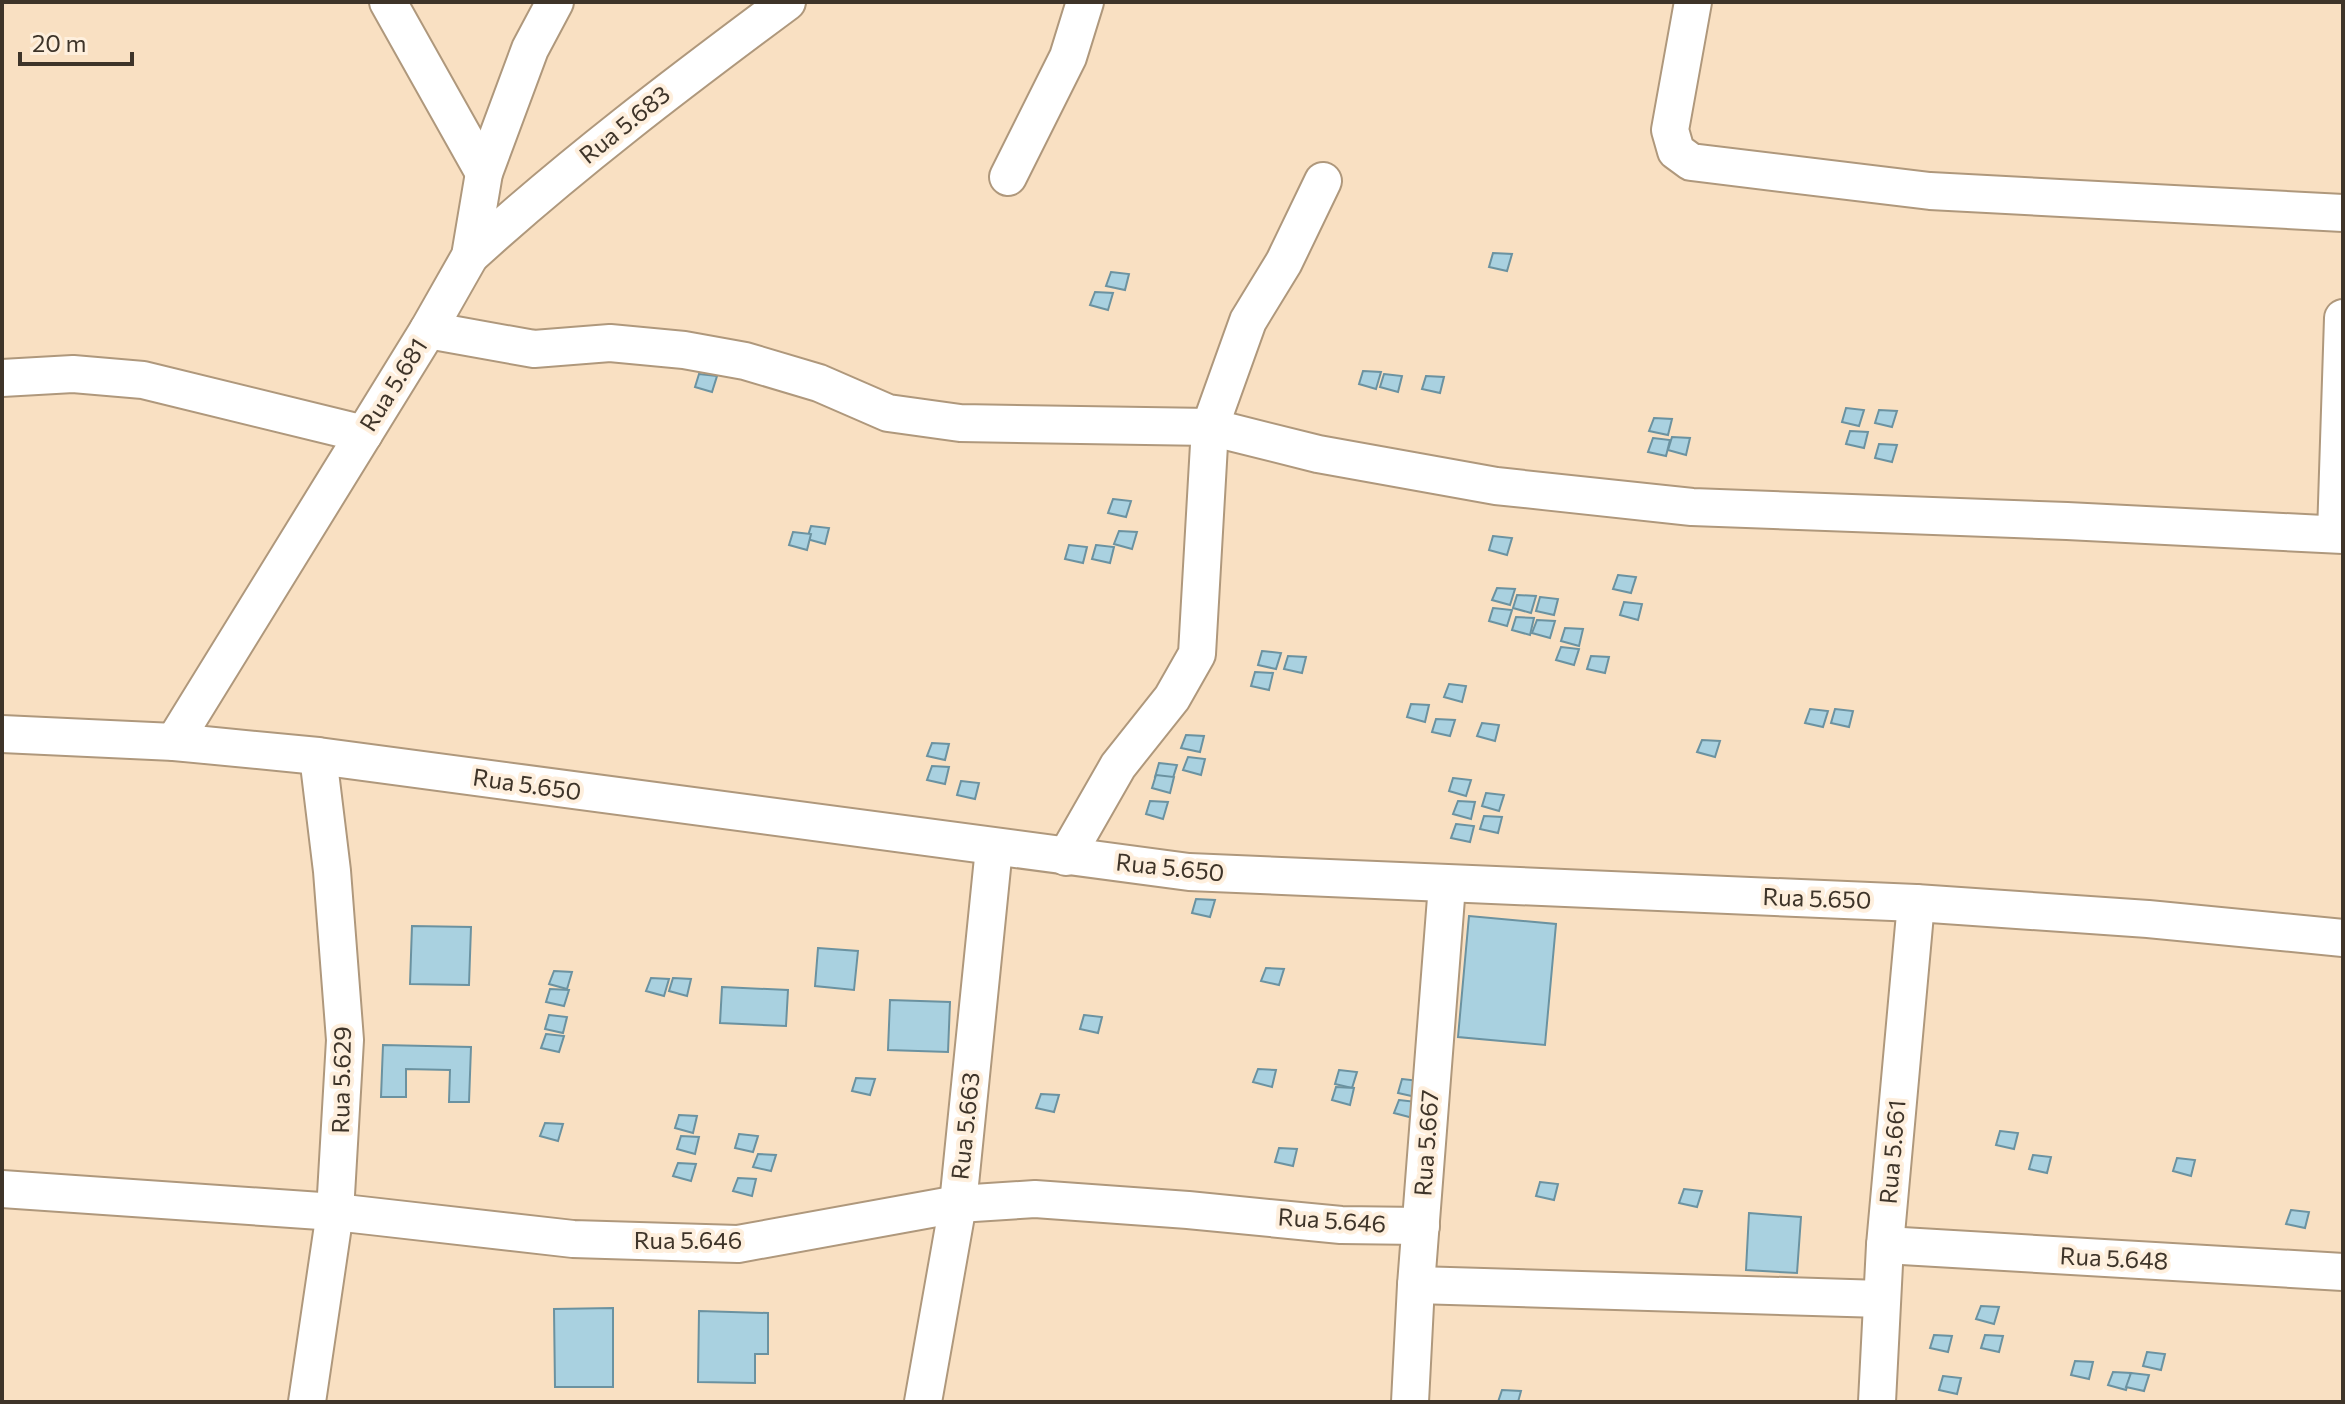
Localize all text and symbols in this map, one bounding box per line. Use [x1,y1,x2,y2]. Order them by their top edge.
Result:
scale bar [20,16,132,66]
text: 20 m [32,28,86,57]
street label: Rua 5.683 [573,79,675,169]
street label: Rua 5.681 [353,332,433,436]
street label: Rua 5.650 [471,762,583,805]
street label: Rua 5.650 [1114,846,1226,887]
street label: Rua 5.650 [1762,881,1872,914]
street label: Rua 5.629 [325,1026,356,1134]
street label: Rua 5.663 [944,1071,985,1181]
street label: Rua 5.667 [1407,1089,1444,1197]
street label: Rua 5.661 [1873,1099,1911,1205]
street label: Rua 5.646 [1277,1201,1387,1238]
street label: Rua 5.646 [634,1225,742,1254]
street label: Rua 5.648 [2059,1240,2169,1275]

